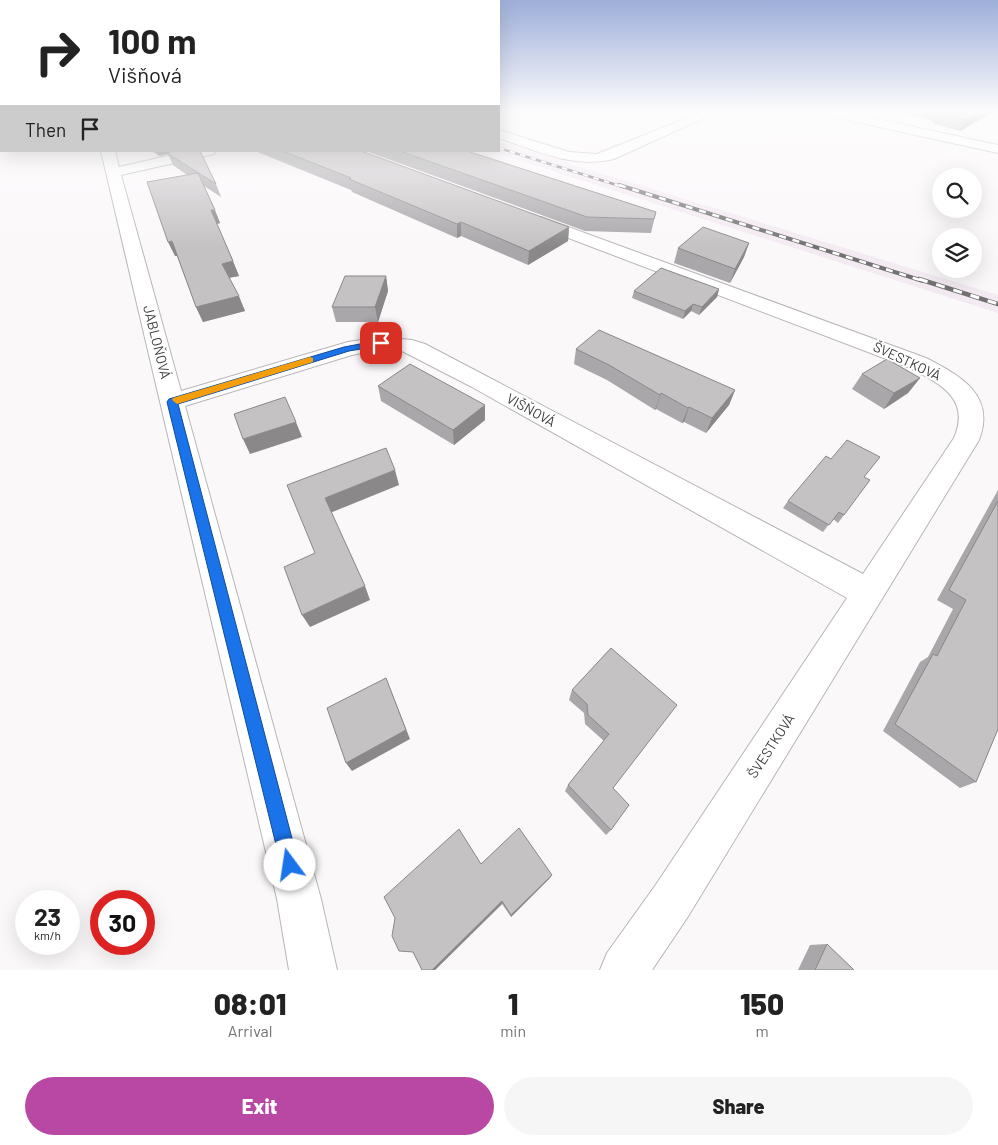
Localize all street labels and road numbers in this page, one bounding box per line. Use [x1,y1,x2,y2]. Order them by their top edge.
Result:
street label: JABLOŇOVÁ [140,303,175,381]
street label: ŠVESTKOVÁ [871,337,944,384]
street label: VIŠŇOVÁ [504,389,559,430]
street label: ŠVESTKOVÁ [744,710,798,781]

